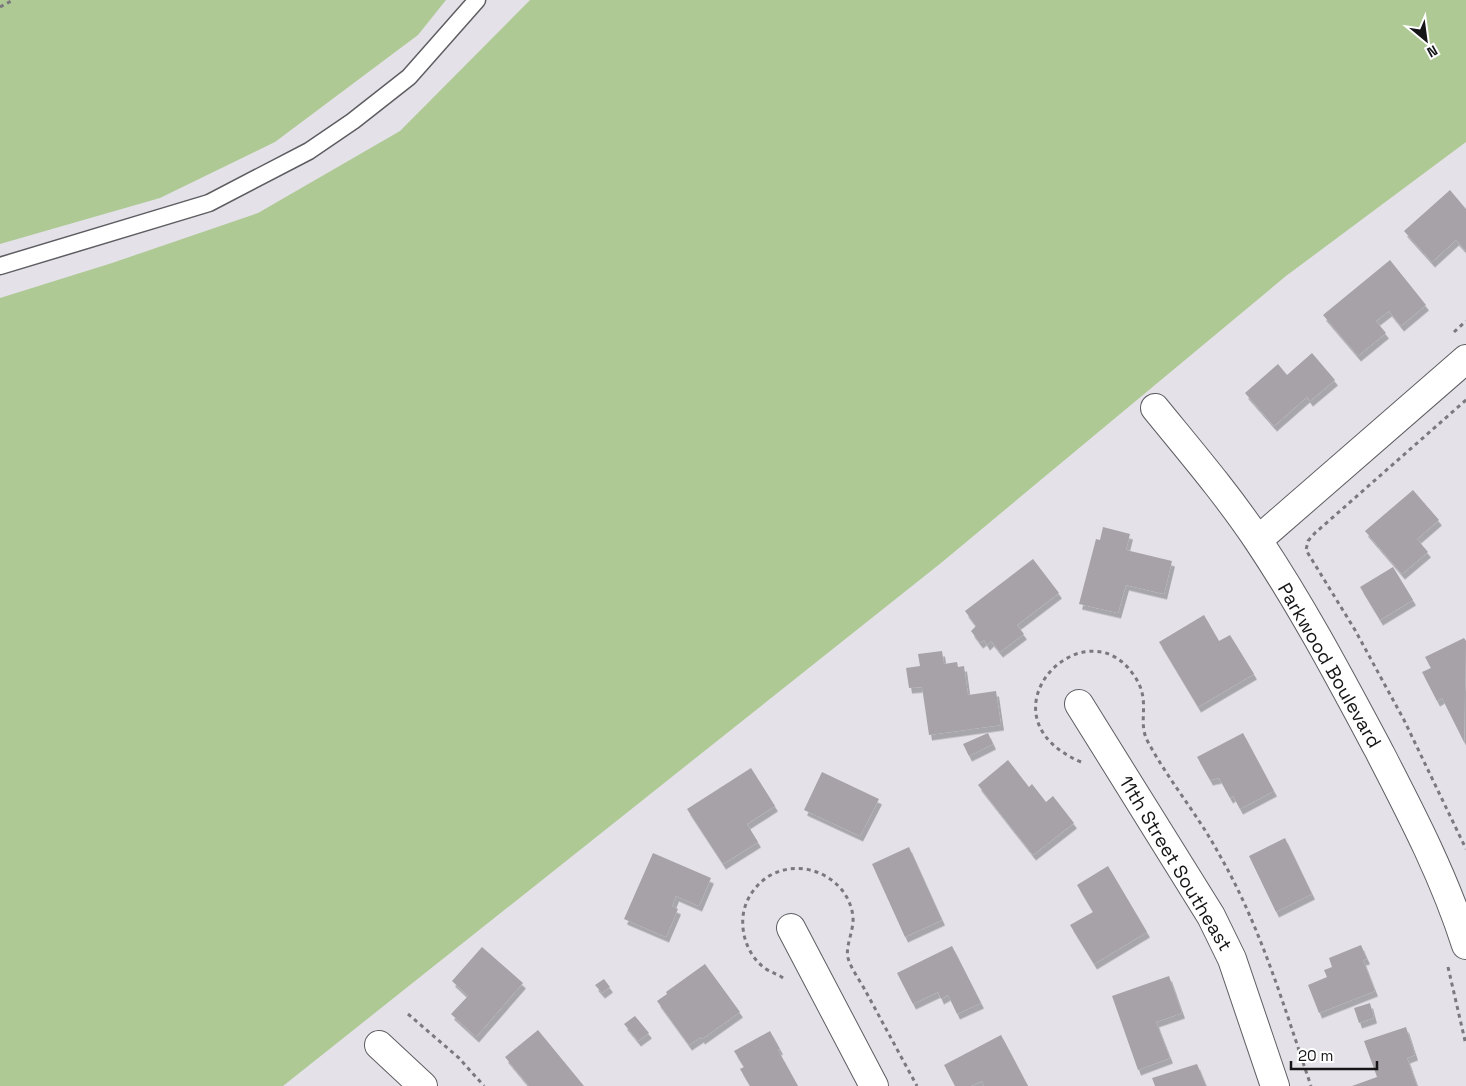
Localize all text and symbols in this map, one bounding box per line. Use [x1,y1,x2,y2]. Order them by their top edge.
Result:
north arrow [1401,15,1451,65]
text: N [1424,41,1441,62]
street label: Parkwood Boulevard [1272,578,1387,752]
street label: 11th Street Southeast [1113,771,1238,955]
scale bar [1291,1038,1377,1070]
text: 20 m [1298,1046,1333,1065]

